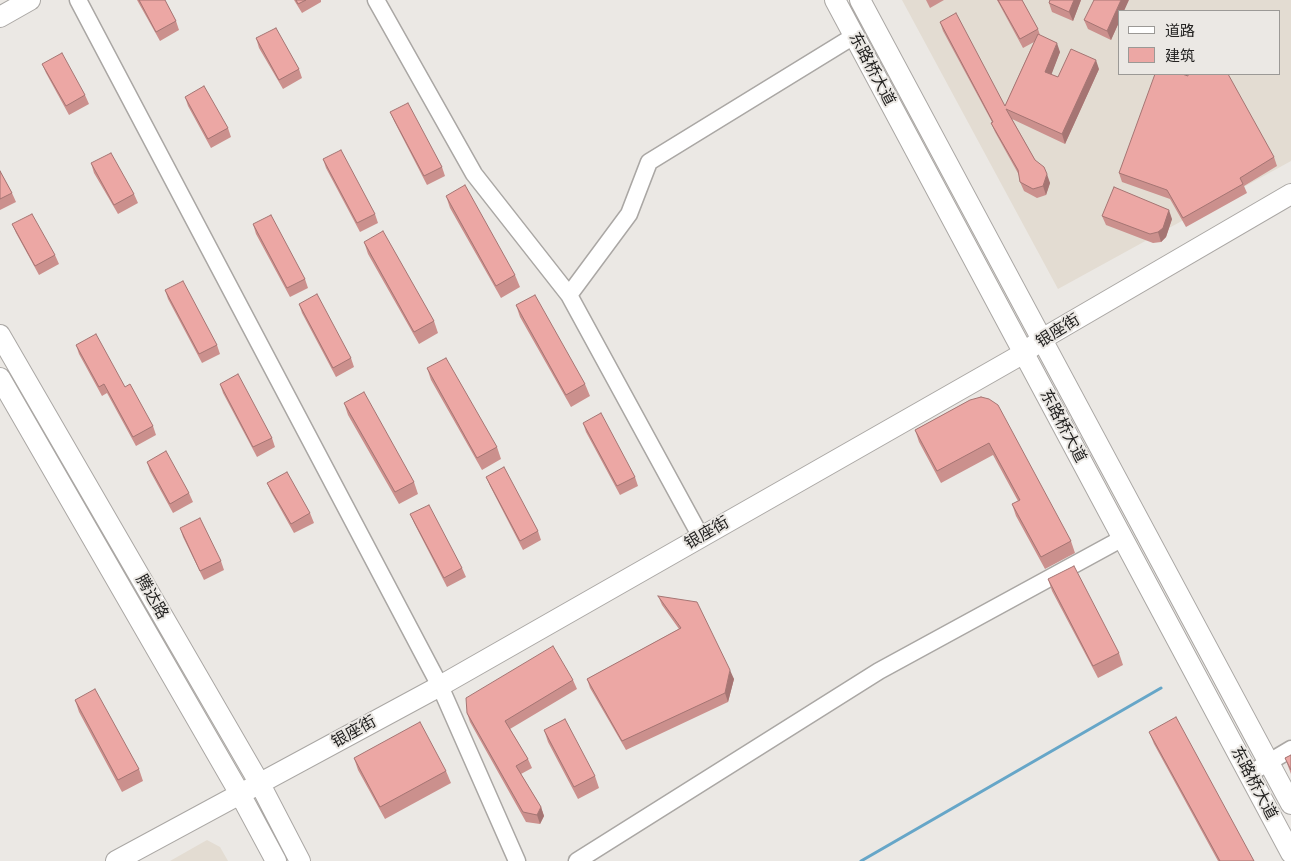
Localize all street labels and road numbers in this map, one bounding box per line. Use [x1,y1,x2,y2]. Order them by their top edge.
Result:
street label: 东路桥大道 [845,29,899,109]
street label: 银座街 [1033,310,1083,352]
street label: 东路桥大道 [1036,386,1090,466]
street label: 银座街 [681,513,733,553]
street label: 腾达路 [132,571,172,623]
street label: 银座街 [328,712,380,752]
street label: 东路桥大道 [1227,743,1281,823]

